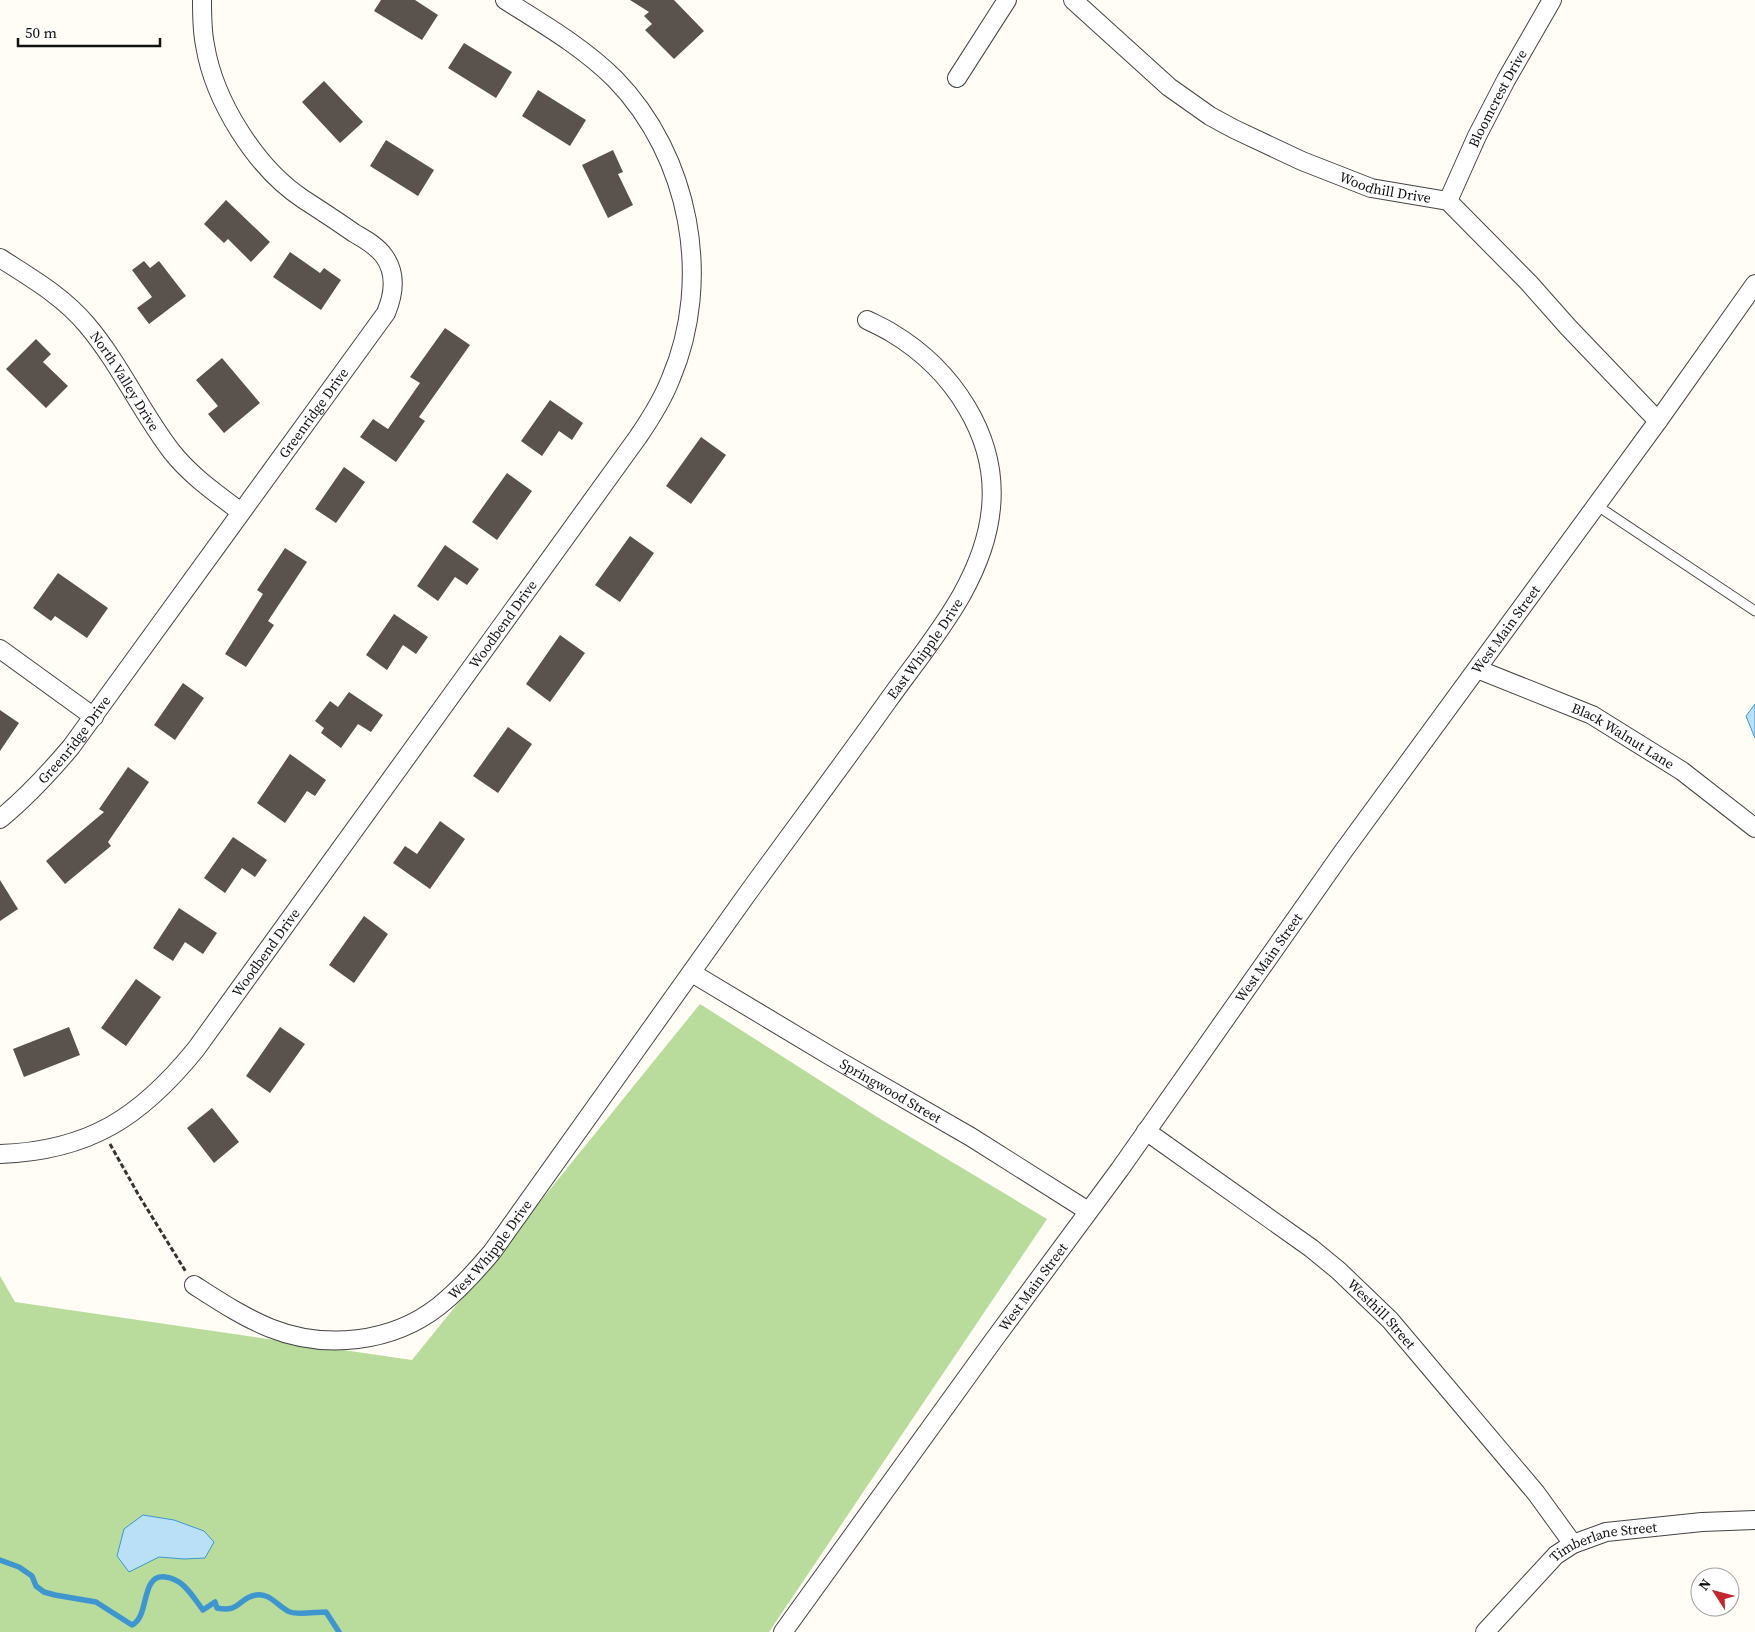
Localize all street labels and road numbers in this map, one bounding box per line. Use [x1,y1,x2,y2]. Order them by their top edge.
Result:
street label: Bloomcrest Drive [1463,46,1532,150]
street label: Woodhill Drive [1336,167,1432,208]
street label: North Valley Drive [86,327,164,435]
street label: Greenridge Drive [274,364,353,462]
street label: Woodbend Drive [464,576,542,672]
street label: West Main Street [1466,581,1545,678]
street label: East Whipple Drive [882,594,968,703]
street label: Greenridge Drive [33,691,115,788]
street label: Black Walnut Lane [1569,698,1678,774]
street label: Woodbend Drive [227,904,304,1001]
street label: West Main Street [1230,908,1307,1006]
street label: Springwood Street [836,1054,946,1128]
street label: West Whipple Drive [443,1195,537,1304]
street label: West Main Street [994,1238,1072,1335]
street label: Westhill Street [1343,1274,1421,1354]
street label: Timberlane Street [1545,1517,1658,1566]

